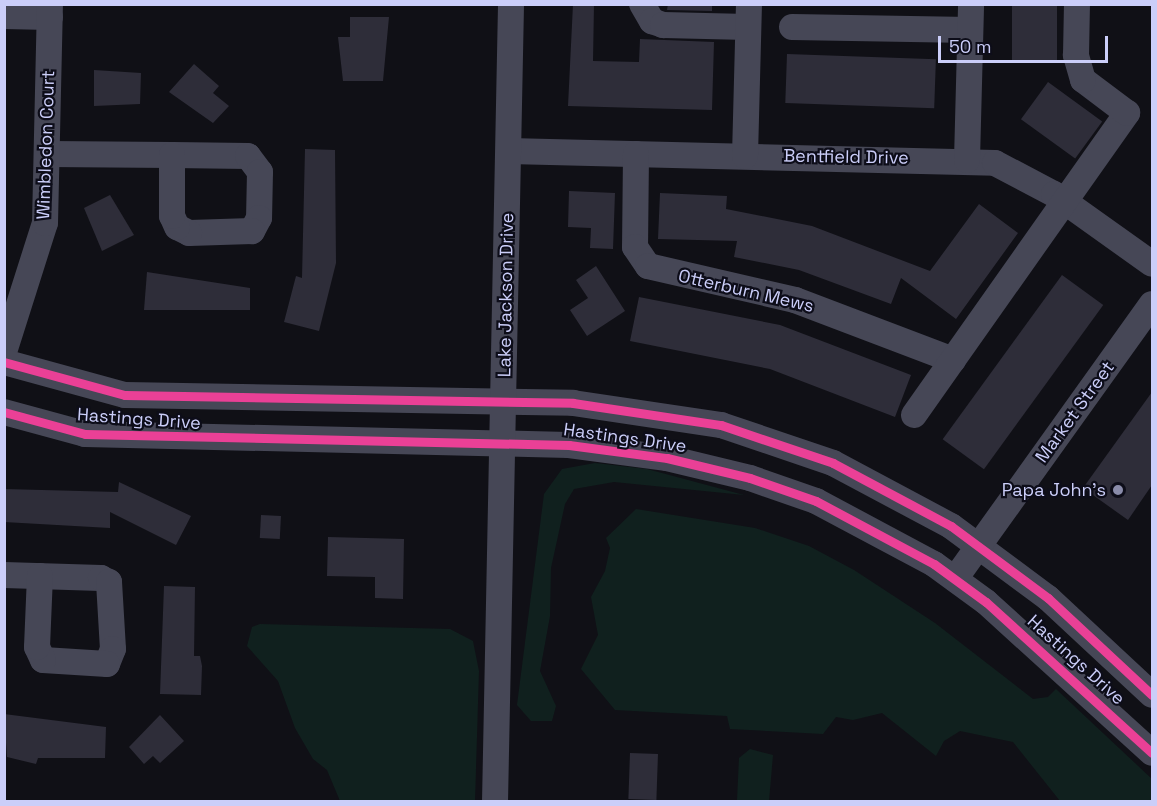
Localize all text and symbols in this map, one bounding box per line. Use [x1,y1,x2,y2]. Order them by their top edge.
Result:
scale bar [941,24,1110,62]
text: 50 m [949,35,991,58]
street label: Wimbledon Court [33,70,59,220]
street label: Bentfield Drive [783,145,909,169]
street label: Lake Jackson Drive [494,213,518,377]
street label: Otterburn Mews [676,265,816,317]
street label: Market Street [1031,357,1119,467]
street label: Hastings Drive [76,404,202,434]
street label: Hastings Drive [562,419,688,457]
place label: Papa John's [1002,479,1106,501]
marker: Papa John's [1111,483,1125,497]
street label: Hastings Drive [1023,611,1129,709]

